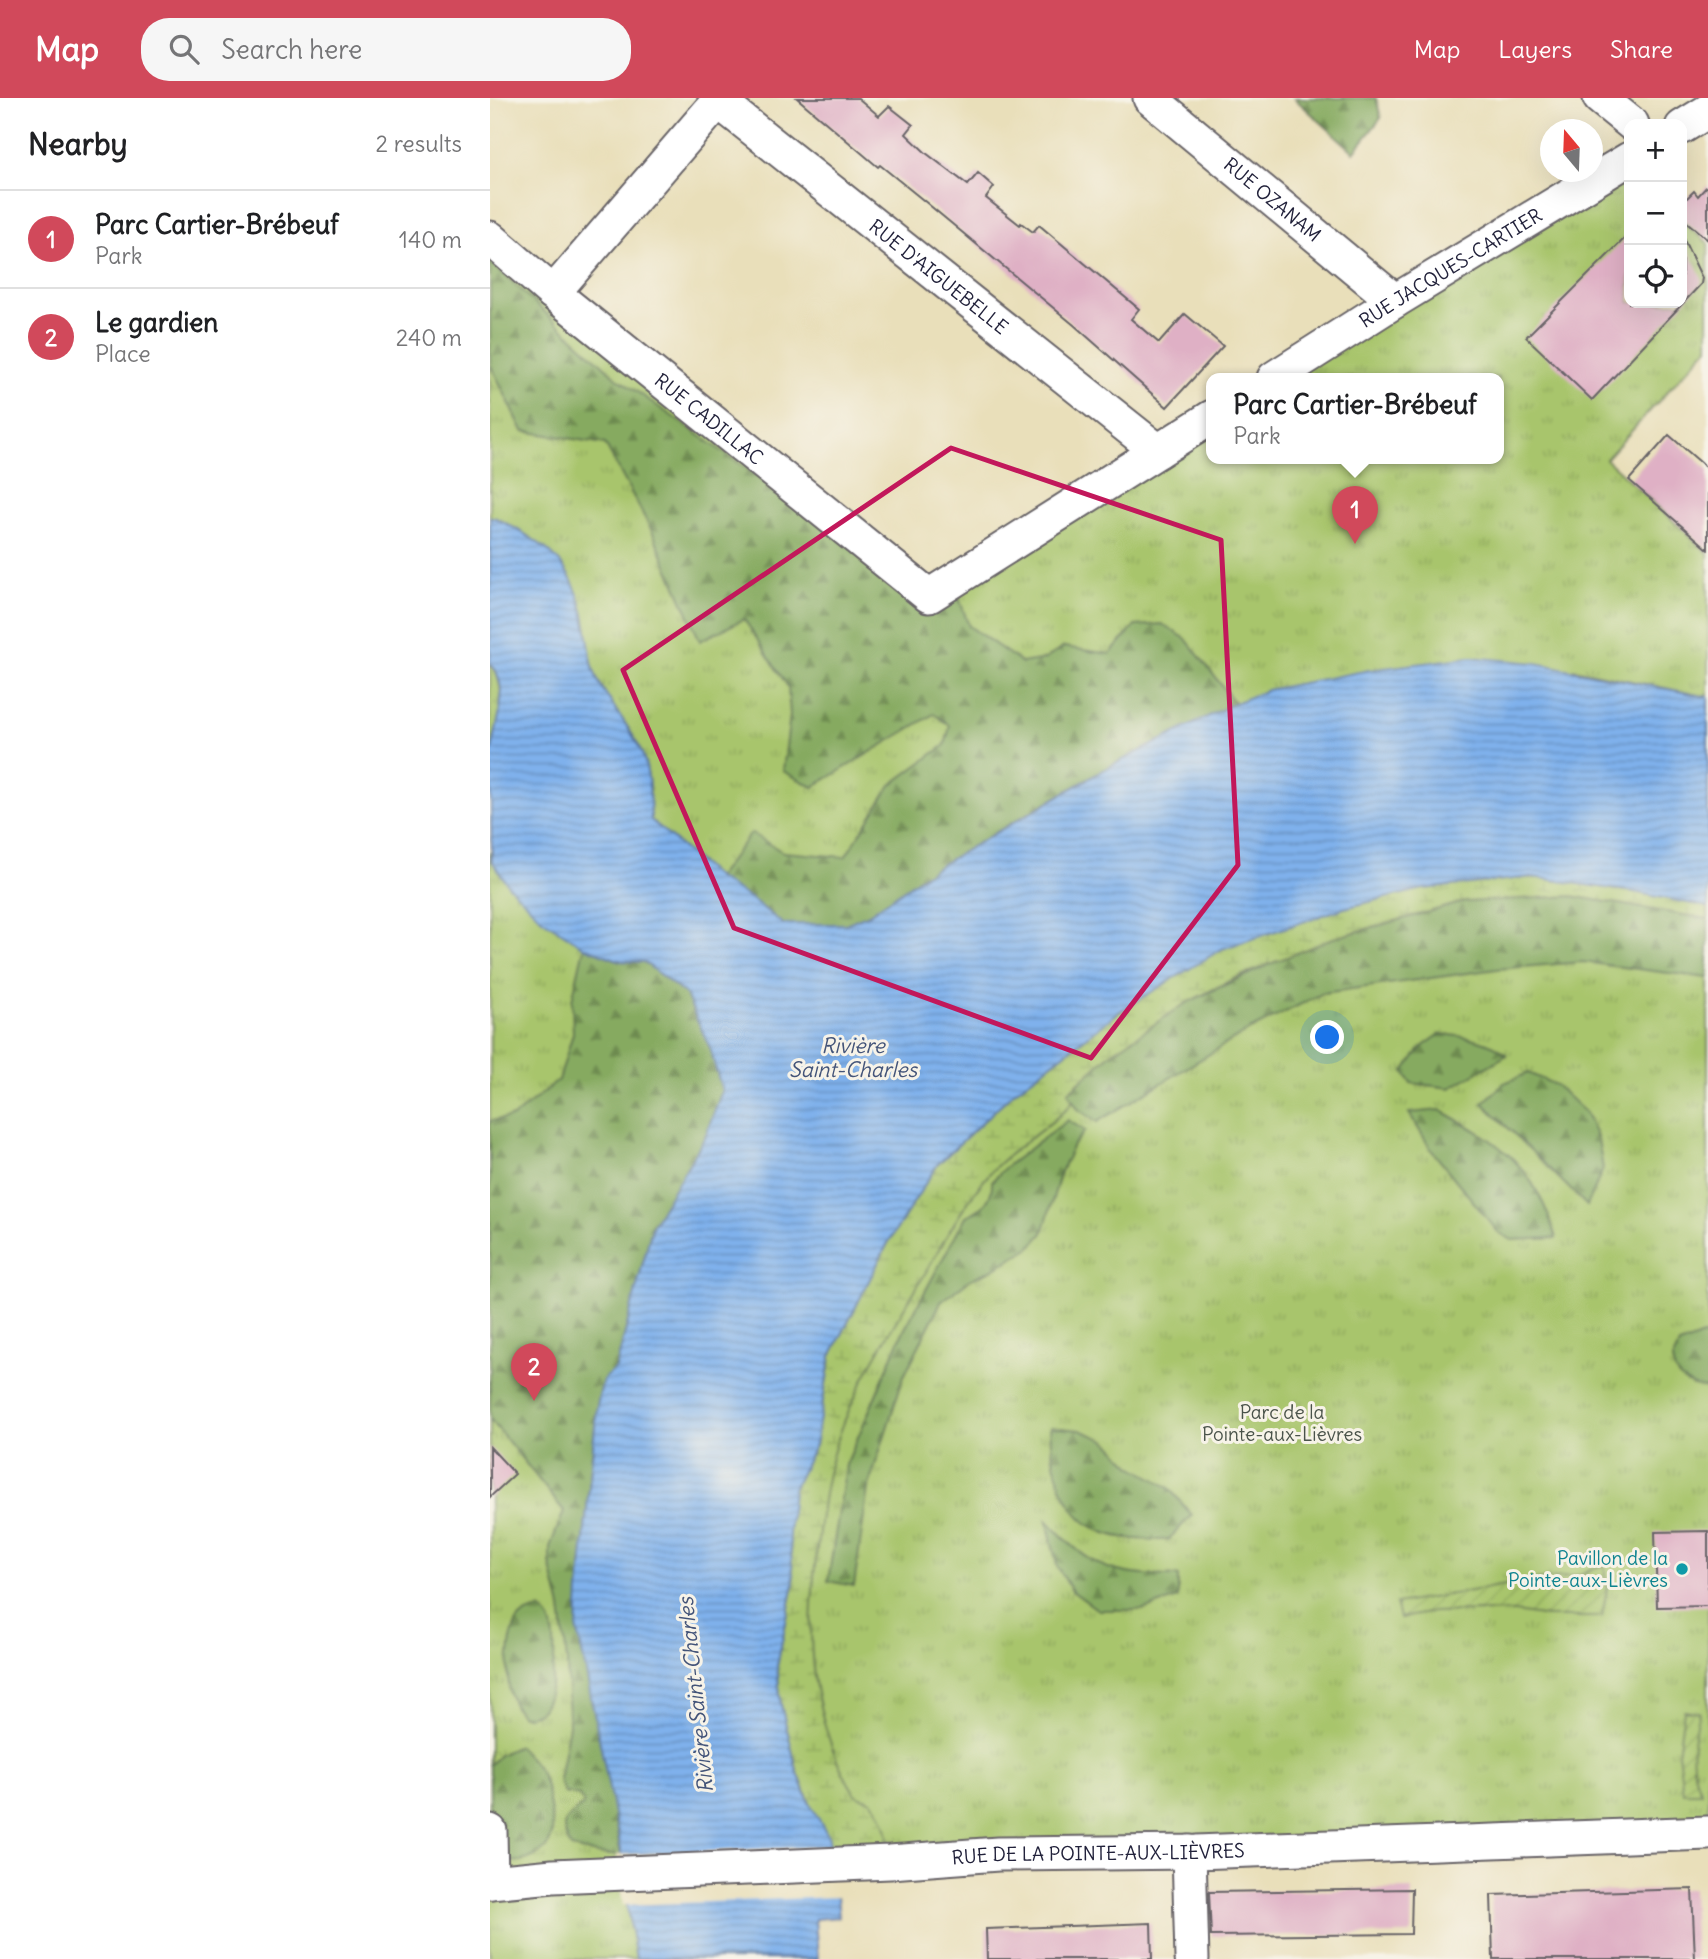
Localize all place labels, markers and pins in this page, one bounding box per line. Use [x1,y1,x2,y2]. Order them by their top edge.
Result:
pin: 1 [1332,486,1378,544]
pin: 2 [511,1343,557,1401]
place label: Pavillon de la Pointe-aux-Lièvres [1508,1546,1668,1592]
marker: Pavillon de la Pointe-aux-Lièvres [1674,1561,1690,1577]

